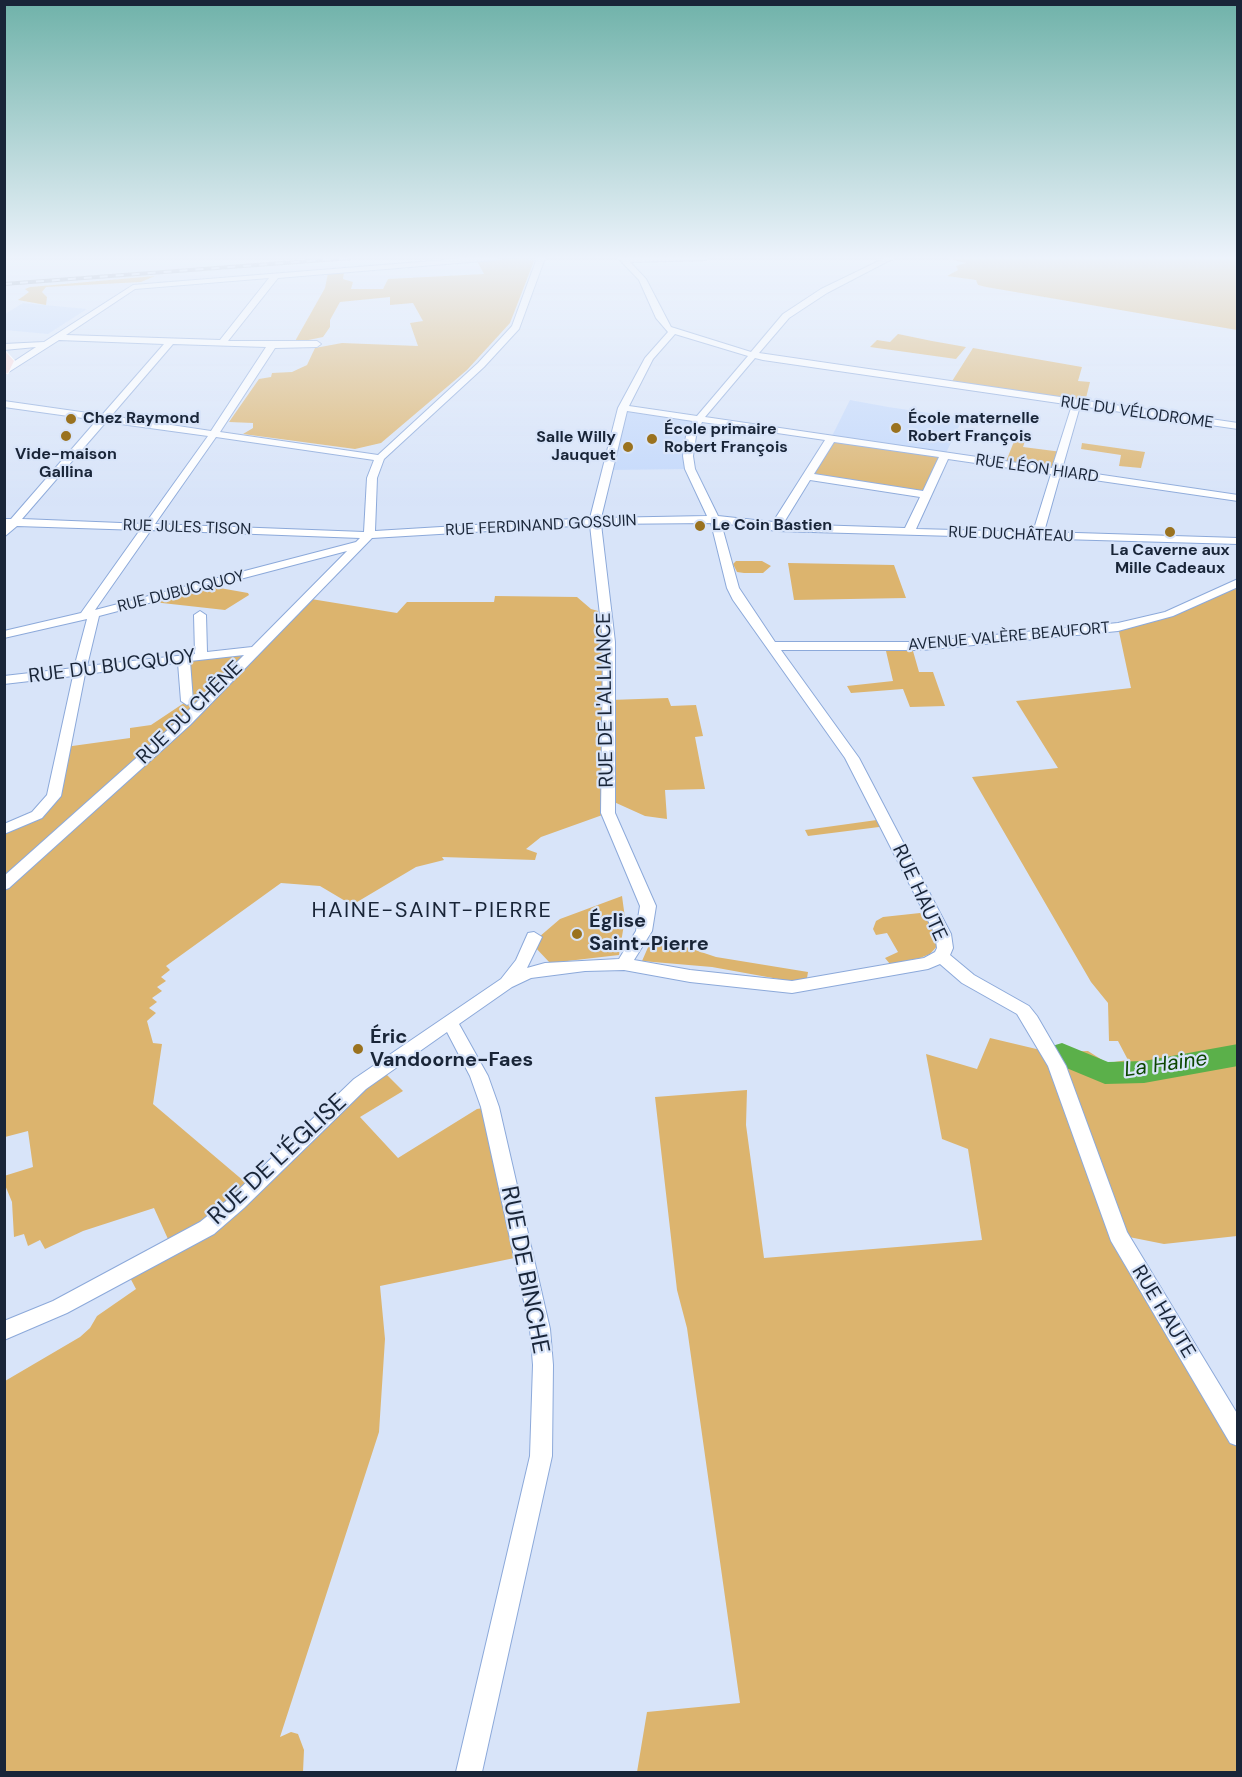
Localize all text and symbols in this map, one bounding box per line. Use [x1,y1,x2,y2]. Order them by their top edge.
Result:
street label: RUE DU VÉLODROME [1059,393,1215,433]
place label: Chez Raymond [83,409,200,429]
place label: École maternelle Robert François [908,409,1039,447]
marker: Chez Raymond [64,412,78,426]
place label: École primaire Robert François [664,420,788,458]
marker: École maternelle Robert François [889,421,903,435]
place label: Salle Willy Jauquet [536,428,616,466]
marker: Vide-maison Gallina [59,429,73,443]
marker: École primaire Robert François [645,432,659,446]
marker: Salle Willy Jauquet [621,440,635,454]
place label: Vide-maison Gallina [15,445,117,483]
street label: RUE LÉON HIARD [974,451,1100,487]
street label: RUE FERDINAND GOSSUIN [445,511,637,541]
street label: RUE JULES TISON [123,516,251,540]
place label: Le Coin Bastien [712,516,832,536]
marker: Le Coin Bastien [693,519,707,533]
street label: RUE DUCHÂTEAU [948,523,1074,547]
marker: La Caverne aux Mille Cadeaux [1163,525,1177,539]
place label: La Caverne aux Mille Cadeaux [1110,541,1230,579]
street label: RUE DUBUCQUOY [116,567,246,617]
street label: RUE DE L'ALLIANCE [592,612,620,788]
street label: AVENUE VALÈRE BEAUFORT [907,619,1111,655]
street label: RUE DU BUCQUOY [27,645,197,689]
street label: RUE DU CHÊNE [132,656,248,770]
street label: RUE HAUTE [886,841,952,945]
district label: HAINE-SAINT-PIERRE [311,898,553,924]
place label: Église Saint-Pierre [589,910,709,957]
marker: Église Saint-Pierre [570,927,584,941]
place label: Éric Vandoorne-Faes [370,1026,533,1073]
marker: Éric Vandoorne-Faes [351,1042,365,1056]
water label: La Haine [1123,1047,1209,1083]
street label: RUE DE L'ÉGLISE [203,1088,353,1232]
street label: RUE DE BINCHE [494,1184,554,1356]
street label: RUE HAUTE [1126,1261,1200,1363]

